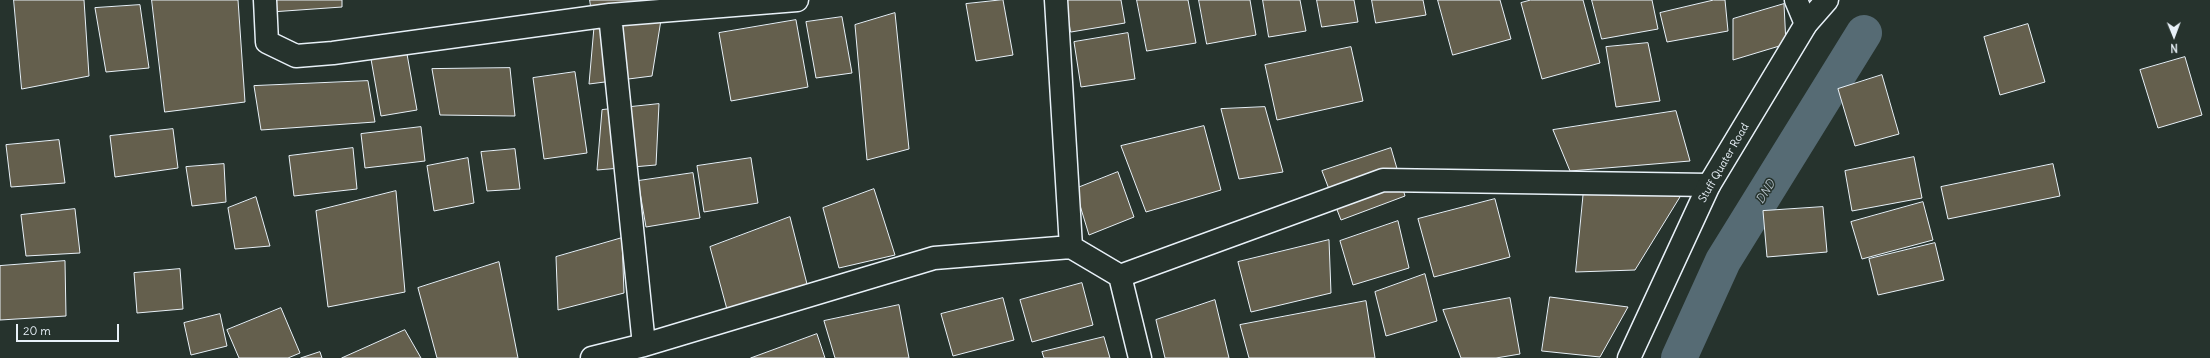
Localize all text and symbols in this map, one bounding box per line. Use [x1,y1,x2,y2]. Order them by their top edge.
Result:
north arrow [2154,16,2194,56]
text: N [2170,41,2178,55]
street label: Stuff Quater Road [1696,121,1752,205]
water label: DND [1753,177,1779,207]
scale bar [18,316,121,342]
text: 20 m [23,323,51,338]

